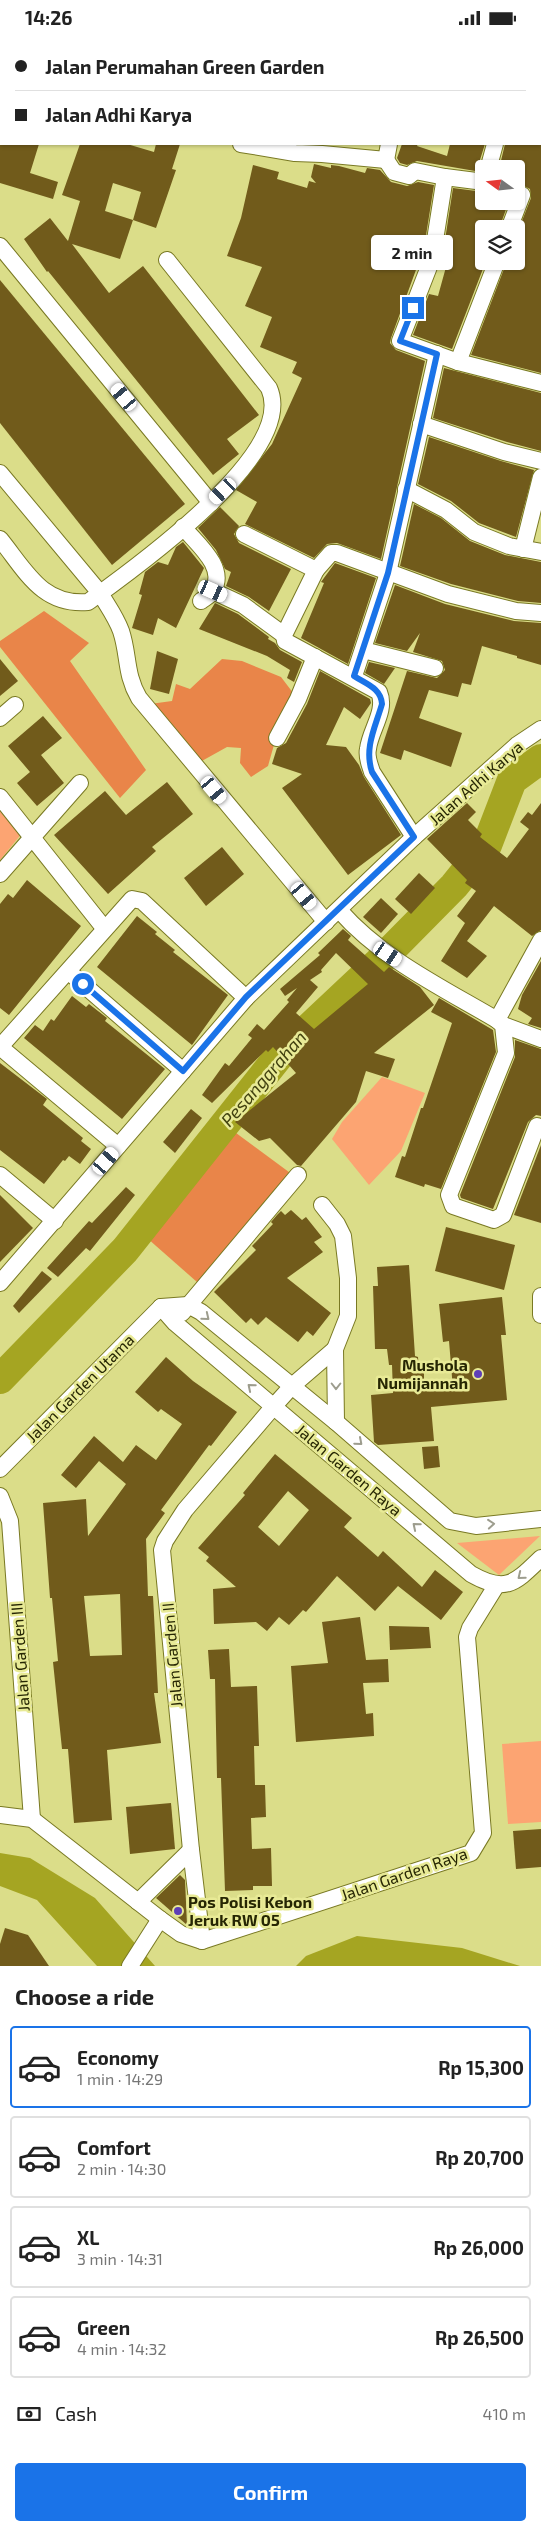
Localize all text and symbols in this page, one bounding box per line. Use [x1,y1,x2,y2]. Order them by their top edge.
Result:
text: 14:26 [25,6,72,29]
text: Jalan Perumahan Green Garden [45,55,324,78]
text: Jalan Adhi Karya [45,103,192,126]
north arrow [475,160,525,210]
map controls [475,160,525,270]
button: layers [475,220,525,270]
callout: 2 min [372,235,454,271]
text: 2 min [392,243,432,262]
route end [402,297,424,319]
car [108,381,139,413]
car [206,475,239,507]
car [196,578,229,604]
street label: Jalan Adhi Karya [425,737,526,829]
car [198,774,229,806]
car [288,880,319,912]
car [371,939,404,969]
route start [72,973,94,995]
water label: Pesanggrahan [216,1026,311,1131]
car [90,1145,121,1177]
one-way arrow [200,1311,209,1319]
street label: Jalan Garden Utama [22,1330,138,1446]
place label: Mushola Numijannah [377,1355,468,1392]
marker: Mushola Numijannah [472,1368,484,1380]
one-way arrow [330,1382,341,1390]
one-way arrow [248,1384,257,1393]
street label: Jalan Garden Raya [293,1420,406,1519]
one-way arrow [353,1436,362,1445]
one-way arrow [488,1519,496,1530]
one-way arrow [412,1522,421,1531]
one-way arrow [518,1571,527,1579]
street label: Jalan Garden III [6,1602,33,1712]
street label: Jalan Garden II [157,1602,186,1708]
street label: Jalan Garden Raya [338,1843,469,1904]
place label: Pos Polisi Kebon Jeruk RW 05 [188,1892,312,1929]
marker: Pos Polisi Kebon Jeruk RW 05 [172,1905,184,1917]
text: Choose a ride [15,1983,154,2009]
icon: car [17,2045,62,2090]
text: Economy [77,2046,159,2069]
text: Rp 15,300 [438,2056,524,2079]
text: 1 min · 14:29 [77,2069,163,2088]
icon: car [17,2135,62,2180]
text: Comfort [77,2136,151,2159]
text: Rp 20,700 [435,2146,524,2169]
text: 2 min · 14:30 [77,2159,166,2178]
icon: car [17,2225,62,2270]
text: XL [77,2226,99,2249]
text: Rp 26,000 [433,2236,524,2259]
text: 3 min · 14:31 [77,2249,163,2268]
icon: car [17,2315,62,2360]
text: Green [77,2316,130,2339]
text: Rp 26,500 [435,2326,524,2349]
text: 4 min · 14:32 [77,2339,166,2358]
icon: cash [15,2400,43,2428]
text: Cash [55,2402,97,2425]
text: 410 m [483,2404,526,2423]
button: Confirm [15,2463,526,2521]

